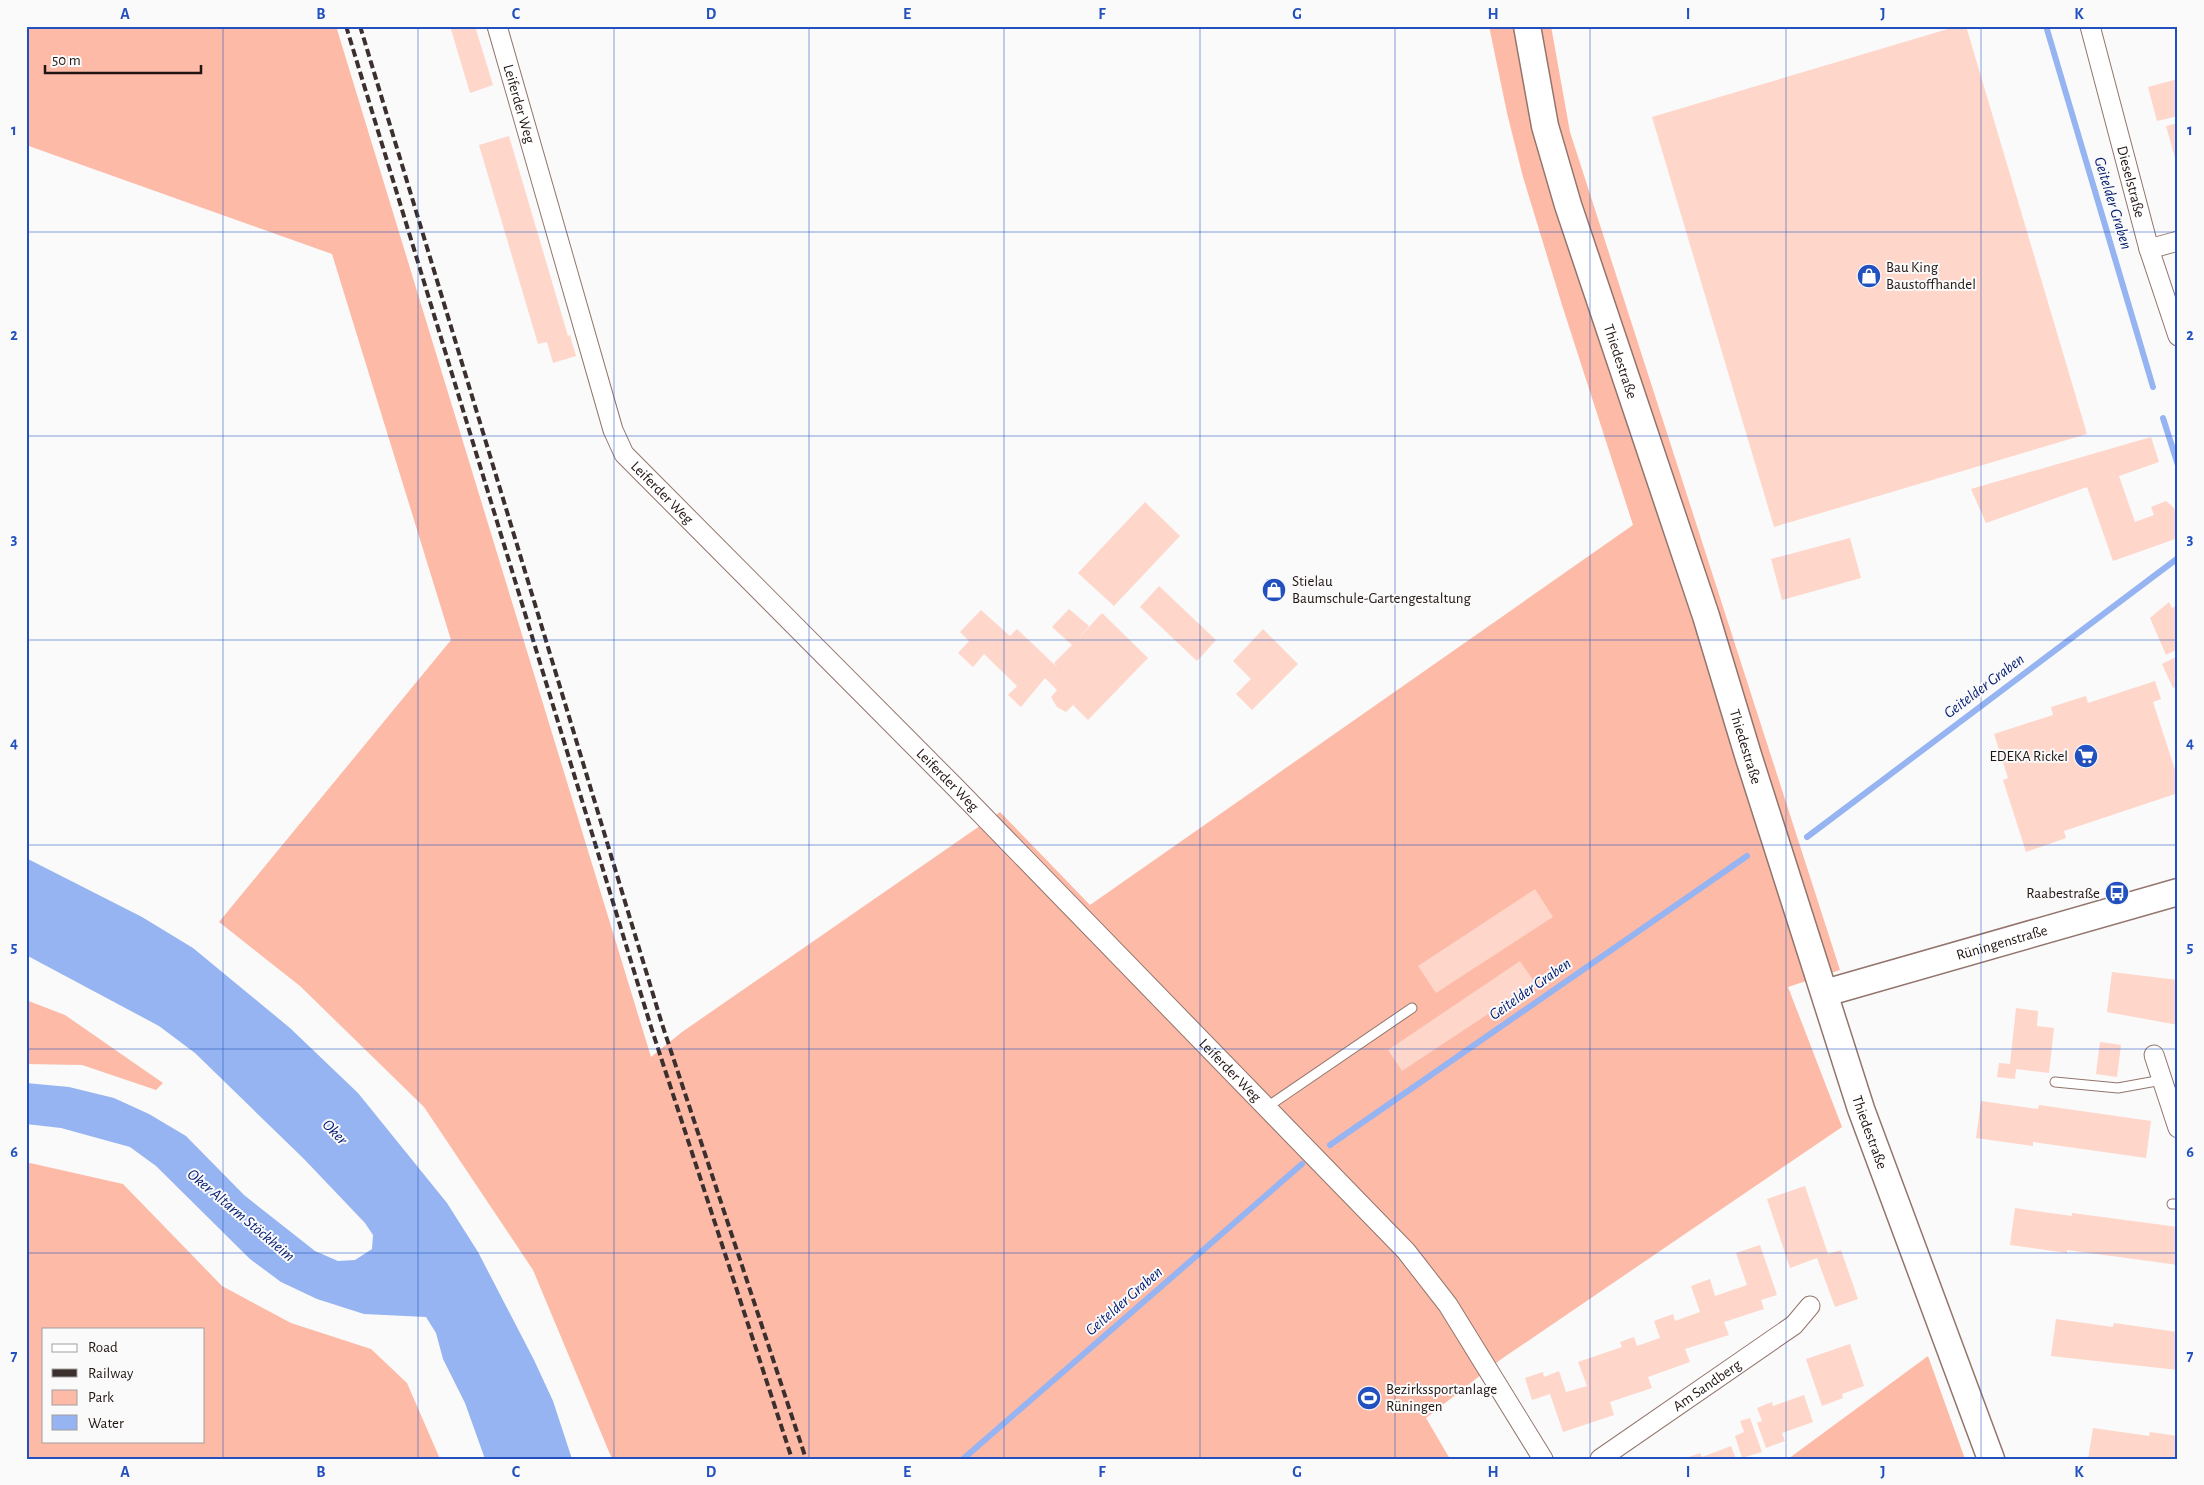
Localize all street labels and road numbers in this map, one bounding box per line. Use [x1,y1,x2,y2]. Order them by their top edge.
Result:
street label: Leiferder Weg [501,63,538,146]
street label: Dieselstraße [2115,144,2148,219]
street label: Thiedestraße [1601,322,1640,401]
street label: Leiferder Weg [628,458,697,527]
street label: Thiedestraße [1727,707,1764,786]
street label: Leiferder Weg [914,746,982,815]
street label: Rüningenstraße [1955,922,2049,963]
street label: Leiferder Weg [1196,1036,1264,1105]
street label: Thiedestraße [1850,1093,1890,1171]
street label: Am Sandberg [1670,1356,1744,1414]

